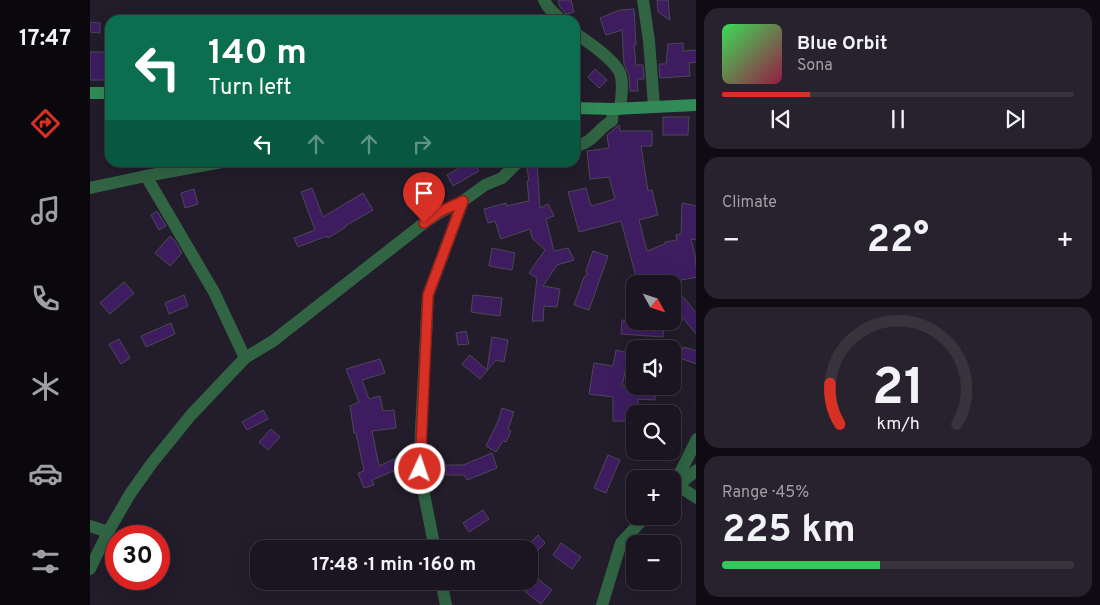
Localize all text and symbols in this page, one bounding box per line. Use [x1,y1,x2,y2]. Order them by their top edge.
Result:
text: 17:47 [19,26,71,53]
text: 140 m [208,32,307,76]
text: Blue Orbit [797,32,887,56]
icon: left [125,35,190,100]
text: Sona [797,56,833,76]
text: Turn left [208,75,291,102]
icon: previous [767,105,795,133]
icon: pause [884,105,912,133]
icon: next [1001,105,1029,133]
icon: directions [28,106,63,141]
icon: left [249,130,277,158]
icon: ahead [302,130,330,158]
icon: ahead [355,130,383,158]
icon: right [408,130,436,158]
pin [403,172,445,223]
icon: arrive [410,179,438,207]
icon: music [28,193,63,228]
text: Climate [722,193,777,213]
text: 22° [867,217,929,266]
text: − [722,224,740,260]
text: + [1056,224,1074,260]
north arrow [626,275,681,330]
map controls [626,275,681,590]
icon: phone [28,281,63,316]
button: sound [626,340,681,395]
text: 21 [872,357,924,423]
icon: climate [28,369,63,404]
button: search [626,405,681,460]
text: km/h [876,413,920,436]
position arrow [393,442,445,494]
icon: car [28,456,63,491]
button: + [626,470,681,525]
text: Range · 45% [722,483,809,503]
text: 225 km [722,507,856,556]
speed limit sign: 30 [105,525,170,590]
button: − [626,535,681,590]
icon: filters [28,544,63,579]
text: 17:48 · 1 min · 160 m [312,553,476,577]

